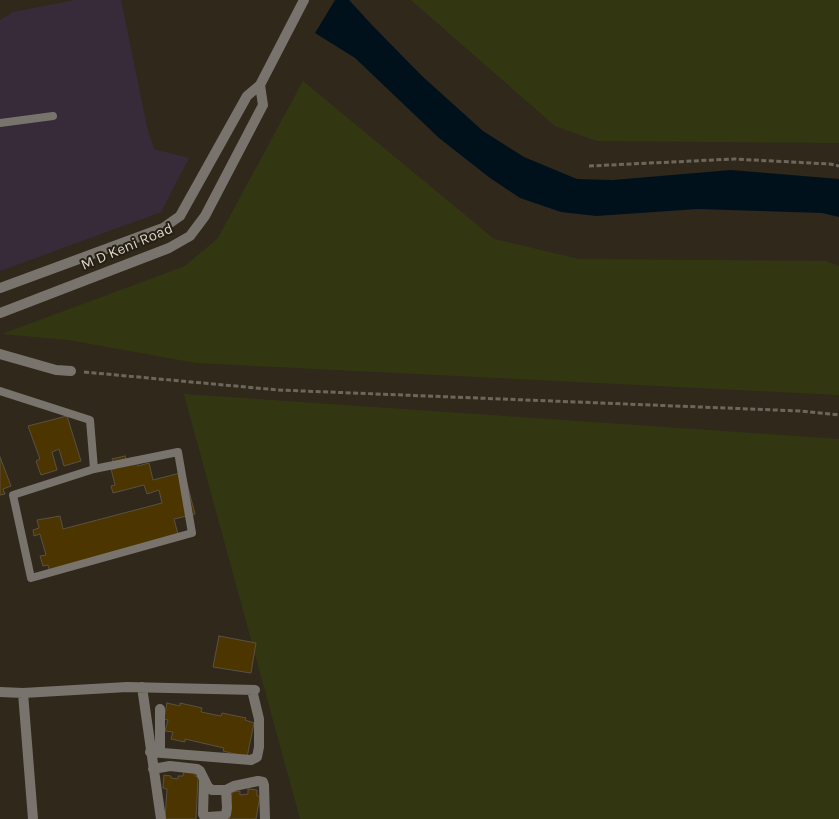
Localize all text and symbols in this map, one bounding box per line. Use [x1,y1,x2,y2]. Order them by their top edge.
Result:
street label: M D Keni Road [78,220,176,274]

